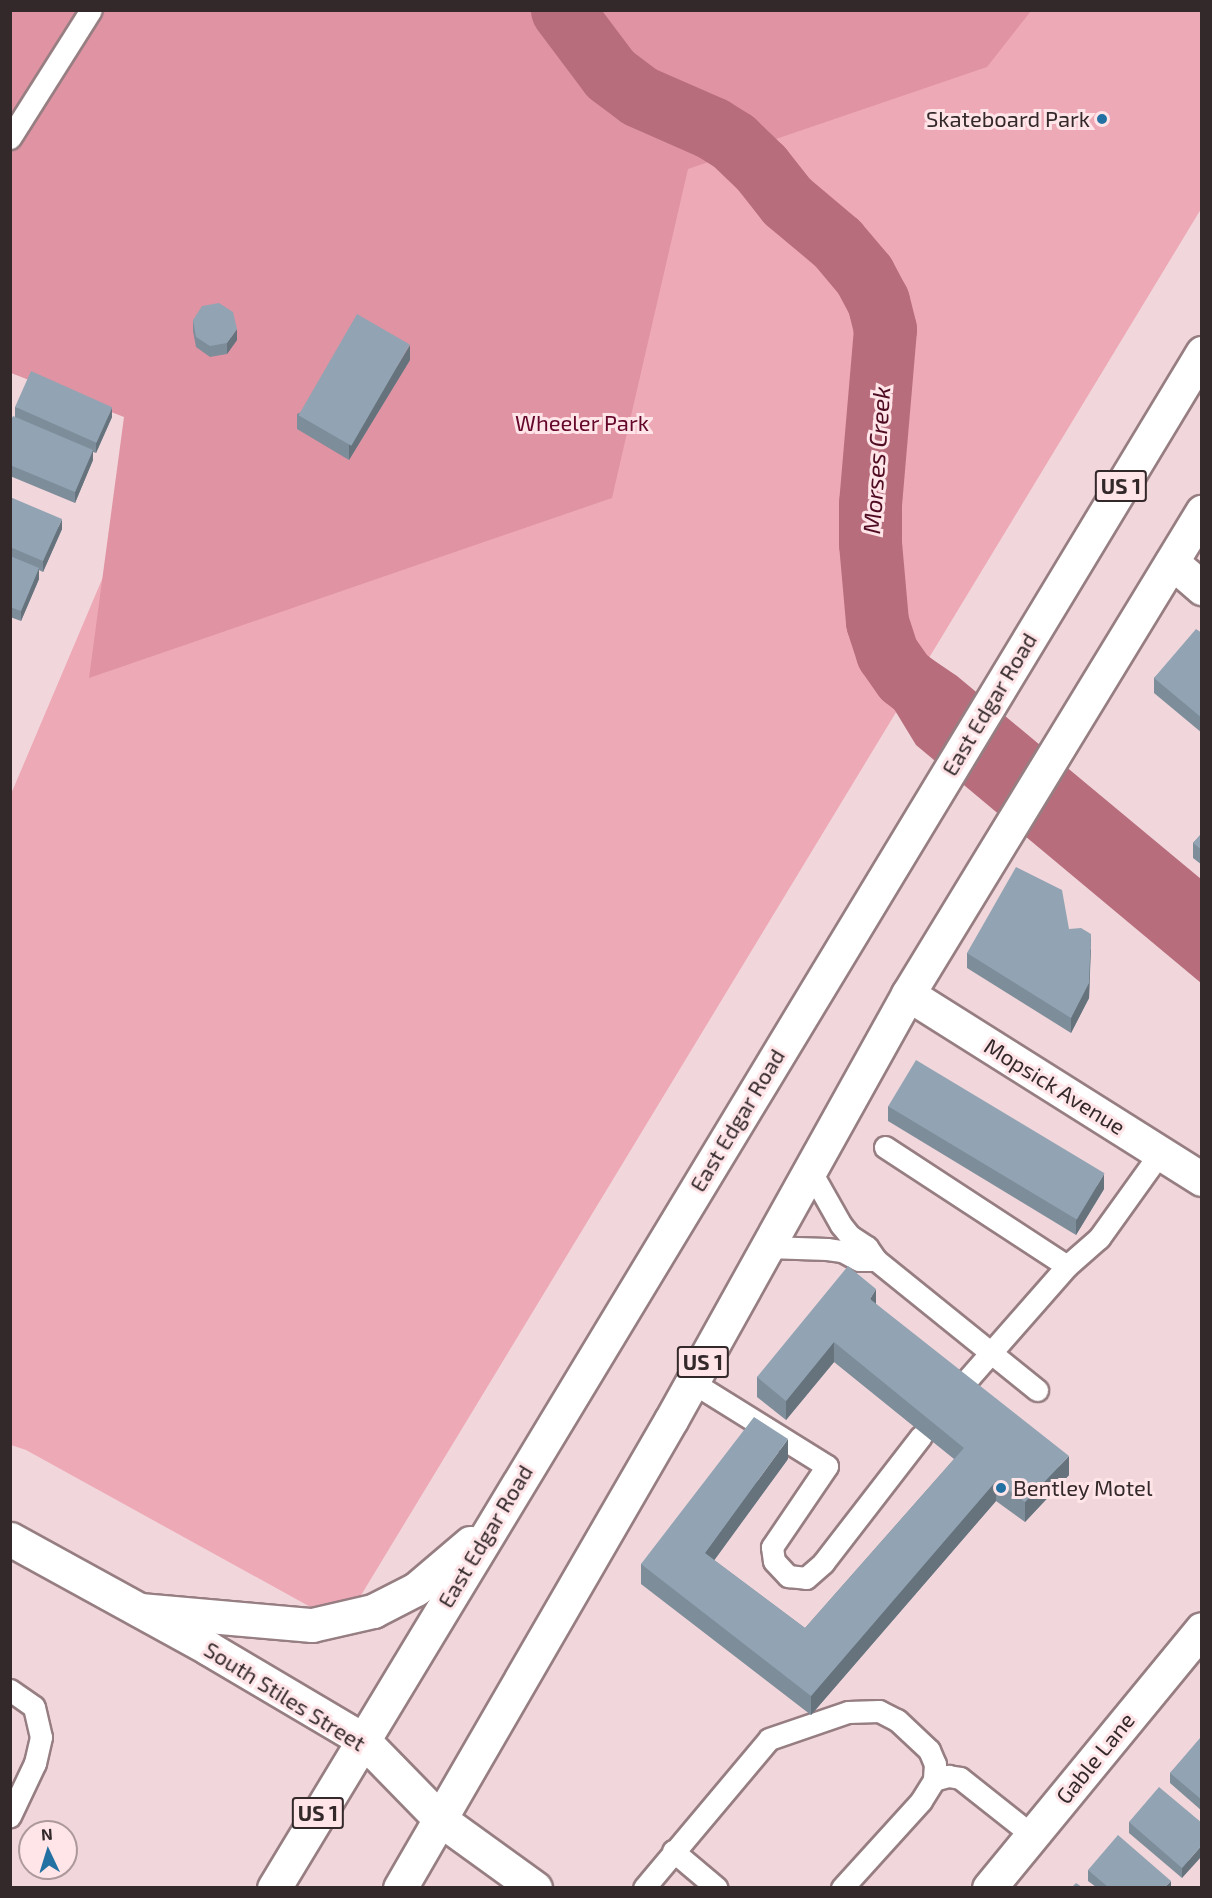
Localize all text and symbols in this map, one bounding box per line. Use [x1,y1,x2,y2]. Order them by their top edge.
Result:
place label: Skateboard Park [926,106,1090,132]
marker: Skateboard Park [1095,112,1109,126]
water label: Morses Creek [856,385,896,535]
park label: Wheeler Park [515,410,649,436]
road number: US 1 [1094,468,1148,504]
street label: East Edgar Road [936,628,1042,780]
street label: Mopsick Avenue [979,1032,1131,1140]
street label: East Edgar Road [684,1044,790,1196]
road number: US 1 [676,1344,730,1380]
street label: East Edgar Road [432,1460,538,1612]
place label: Bentley Motel [1013,1475,1153,1501]
marker: Bentley Motel [994,1481,1008,1495]
street label: South Stiles Street [200,1636,370,1756]
street label: Gable Lane [1050,1707,1140,1809]
road number: US 1 [291,1795,345,1831]
north arrow [18,1820,78,1880]
text: N [40,1824,53,1843]

